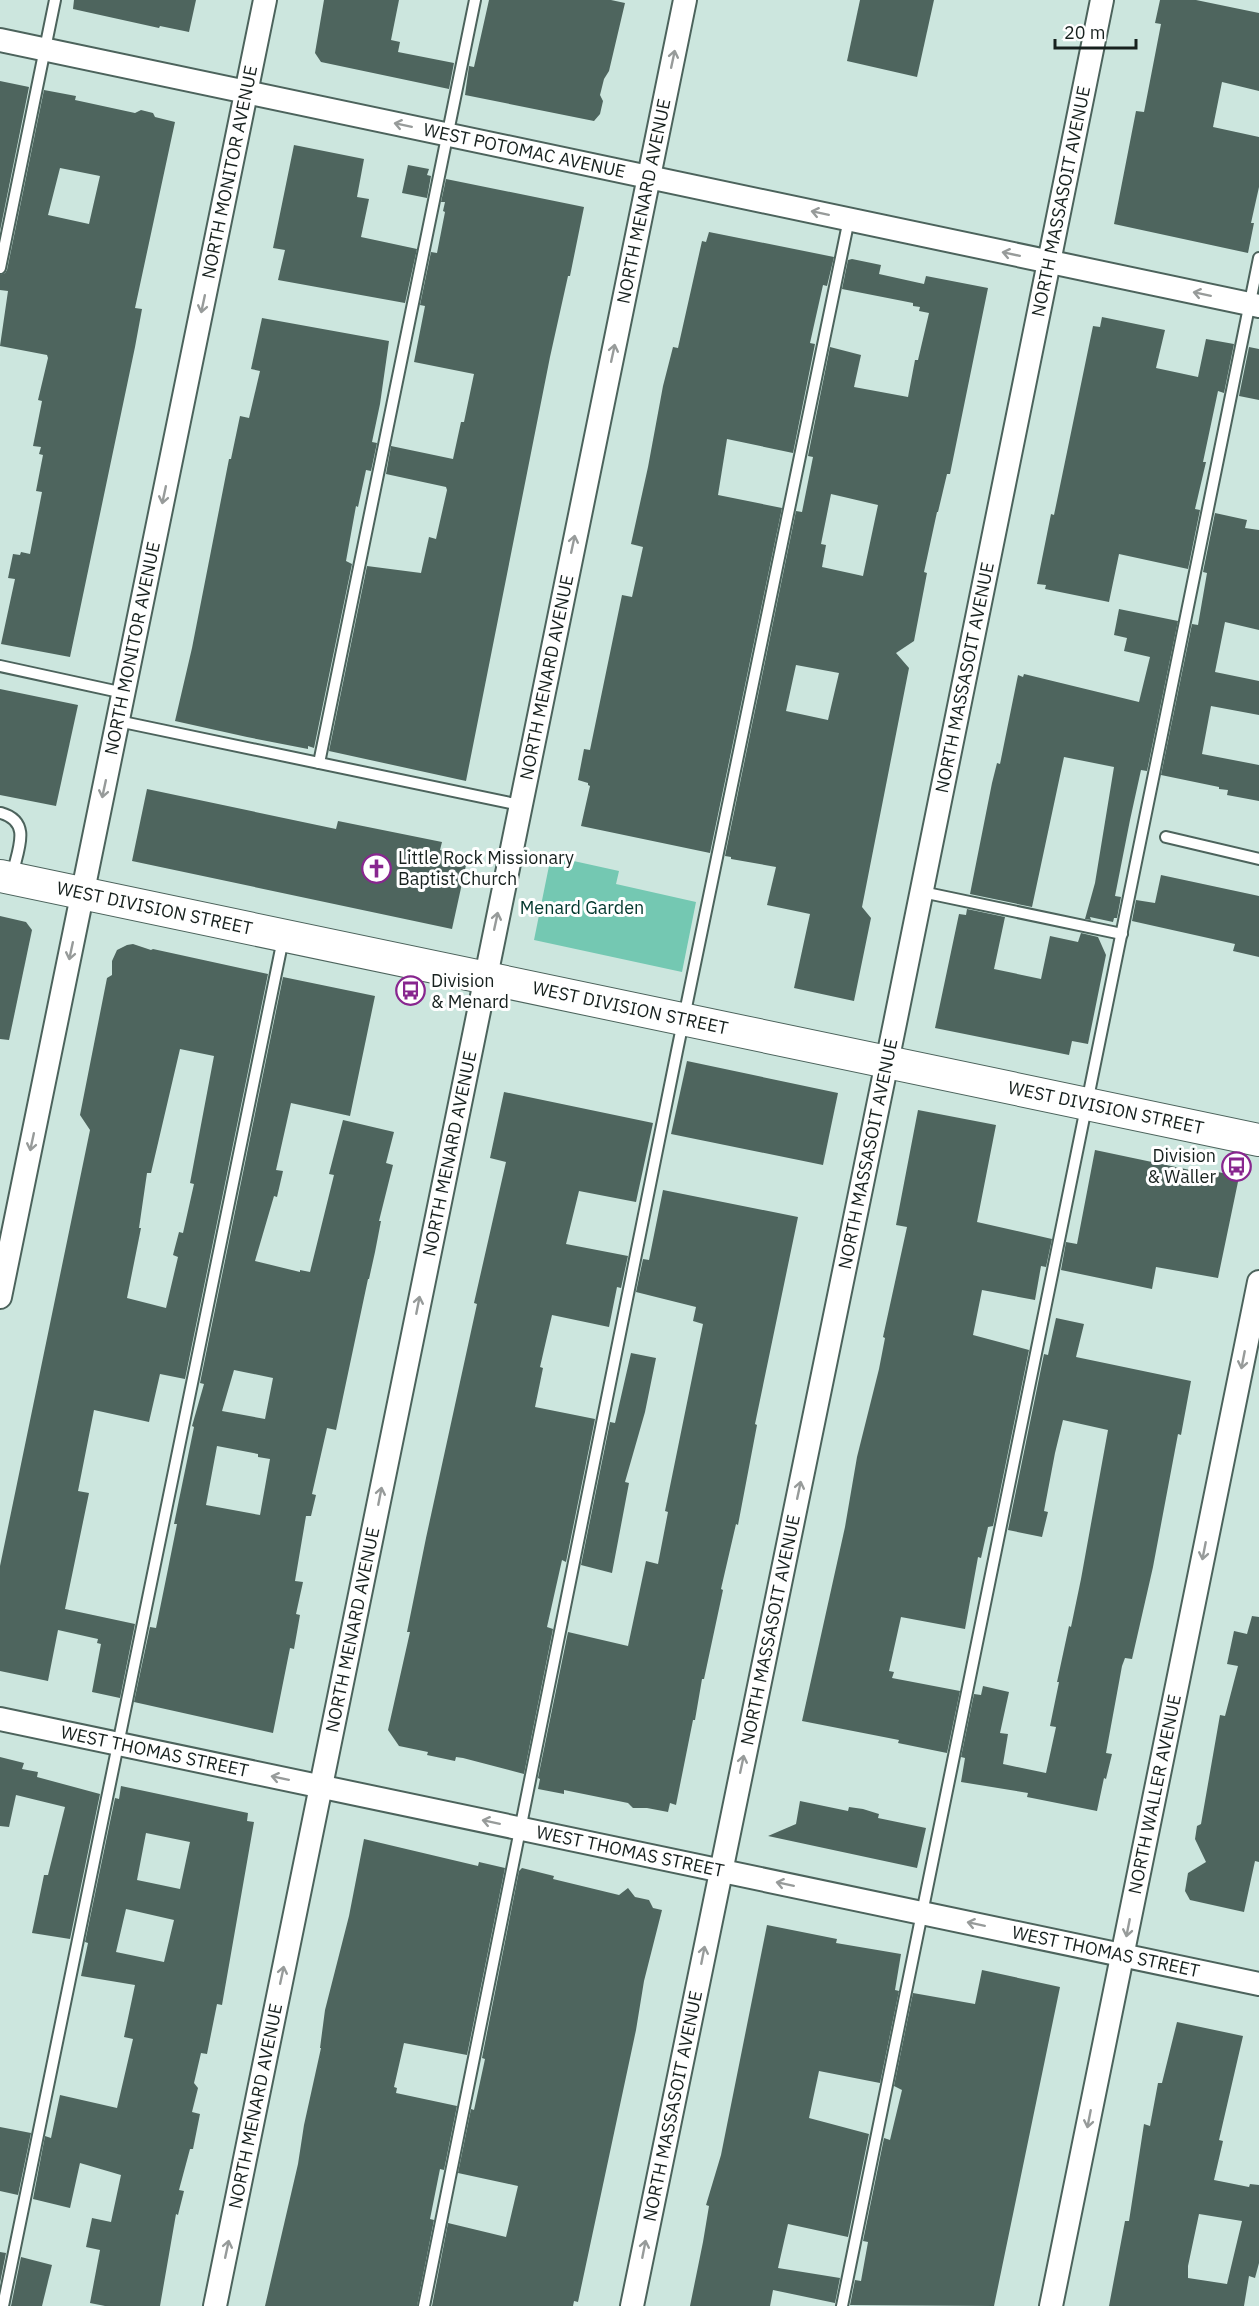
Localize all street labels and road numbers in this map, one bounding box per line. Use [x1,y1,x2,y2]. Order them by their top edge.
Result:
street label: NORTH MONITOR AVENUE [196,63,262,281]
street label: NORTH MASSASOIT AVENUE [1026,84,1095,319]
street label: NORTH MENARD AVENUE [611,97,676,306]
street label: WEST POTOMAC AVENUE [421,118,628,183]
street label: NORTH MONITOR AVENUE [99,540,165,757]
street label: NORTH MASSASOIT AVENUE [930,560,999,795]
street label: NORTH MENARD AVENUE [514,573,579,782]
street label: WEST DIVISION STREET [55,876,255,940]
street label: WEST DIVISION STREET [530,976,730,1039]
street label: NORTH MASSASOIT AVENUE [833,1036,903,1271]
street label: NORTH MENARD AVENUE [417,1049,481,1258]
street label: WEST DIVISION STREET [1006,1076,1206,1139]
street label: NORTH MASSASOIT AVENUE [735,1513,805,1747]
street label: NORTH MENARD AVENUE [320,1525,384,1734]
street label: NORTH WALLER AVENUE [1123,1692,1186,1896]
street label: WEST THOMAS STREET [59,1720,251,1782]
street label: WEST THOMAS STREET [534,1820,726,1882]
street label: WEST THOMAS STREET [1010,1920,1202,1982]
street label: NORTH MASSASOIT AVENUE [638,1989,707,2223]
street label: NORTH MENARD AVENUE [223,2001,287,2211]

